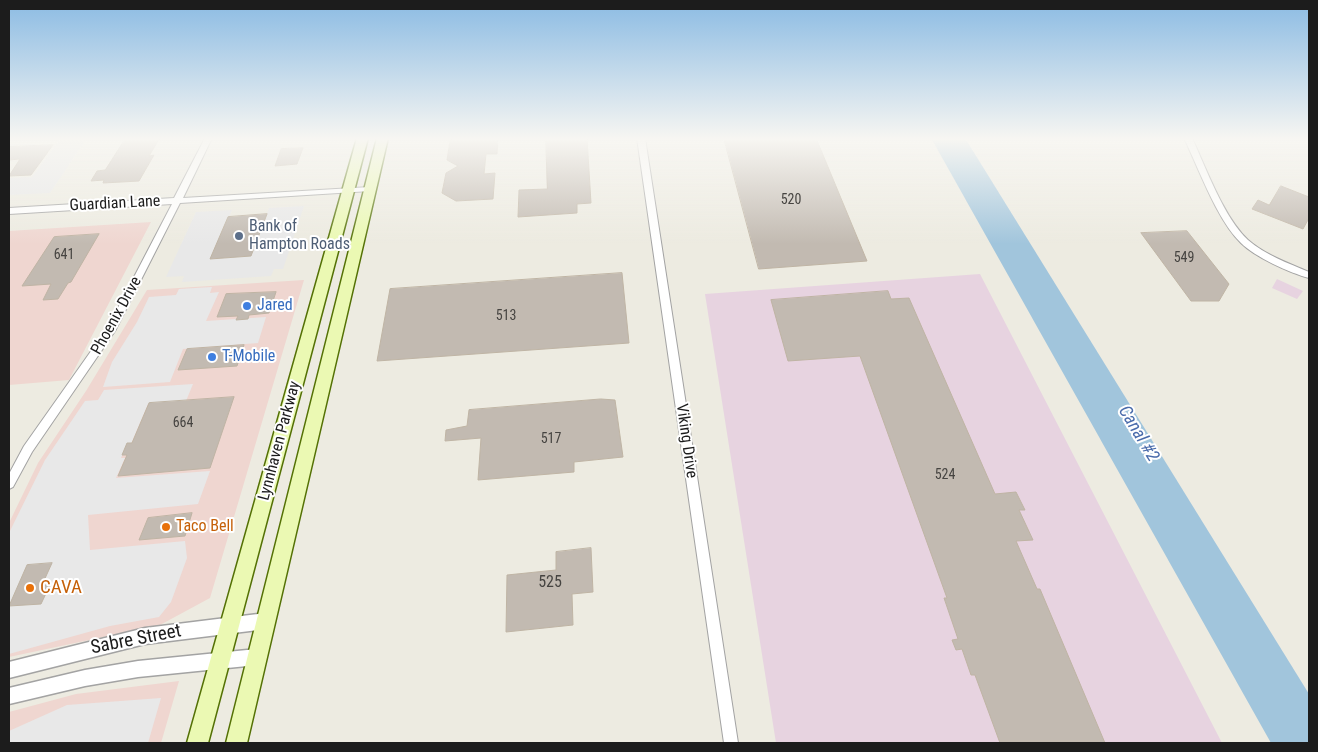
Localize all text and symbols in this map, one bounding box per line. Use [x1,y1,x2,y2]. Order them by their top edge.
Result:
street label: Guardian Lane [69,192,161,216]
house number: 520 [781,192,801,208]
place label: Bank of Hampton Roads [249,217,350,255]
marker: Bank of Hampton Roads [233,230,245,242]
house number: 641 [54,247,74,263]
house number: 549 [1174,250,1194,266]
street label: Phoenix Drive [88,274,146,358]
place label: Jared [257,296,293,316]
marker: Jared [241,300,253,312]
house number: 513 [496,308,516,324]
place label: T-Mobile [222,347,275,367]
marker: T-Mobile [206,351,218,363]
street label: Lynnhaven Parkway [255,379,305,503]
water label: Canal #2 [1113,402,1163,466]
street label: Viking Drive [671,403,701,479]
house number: 664 [173,415,193,431]
house number: 517 [541,431,561,447]
house number: 524 [935,467,955,483]
place label: Taco Bell [176,517,234,537]
marker: Taco Bell [160,521,172,533]
house number: 525 [538,573,562,593]
place label: CAVA [40,577,82,599]
marker: CAVA [24,582,36,594]
street label: Sabre Street [89,620,183,660]

